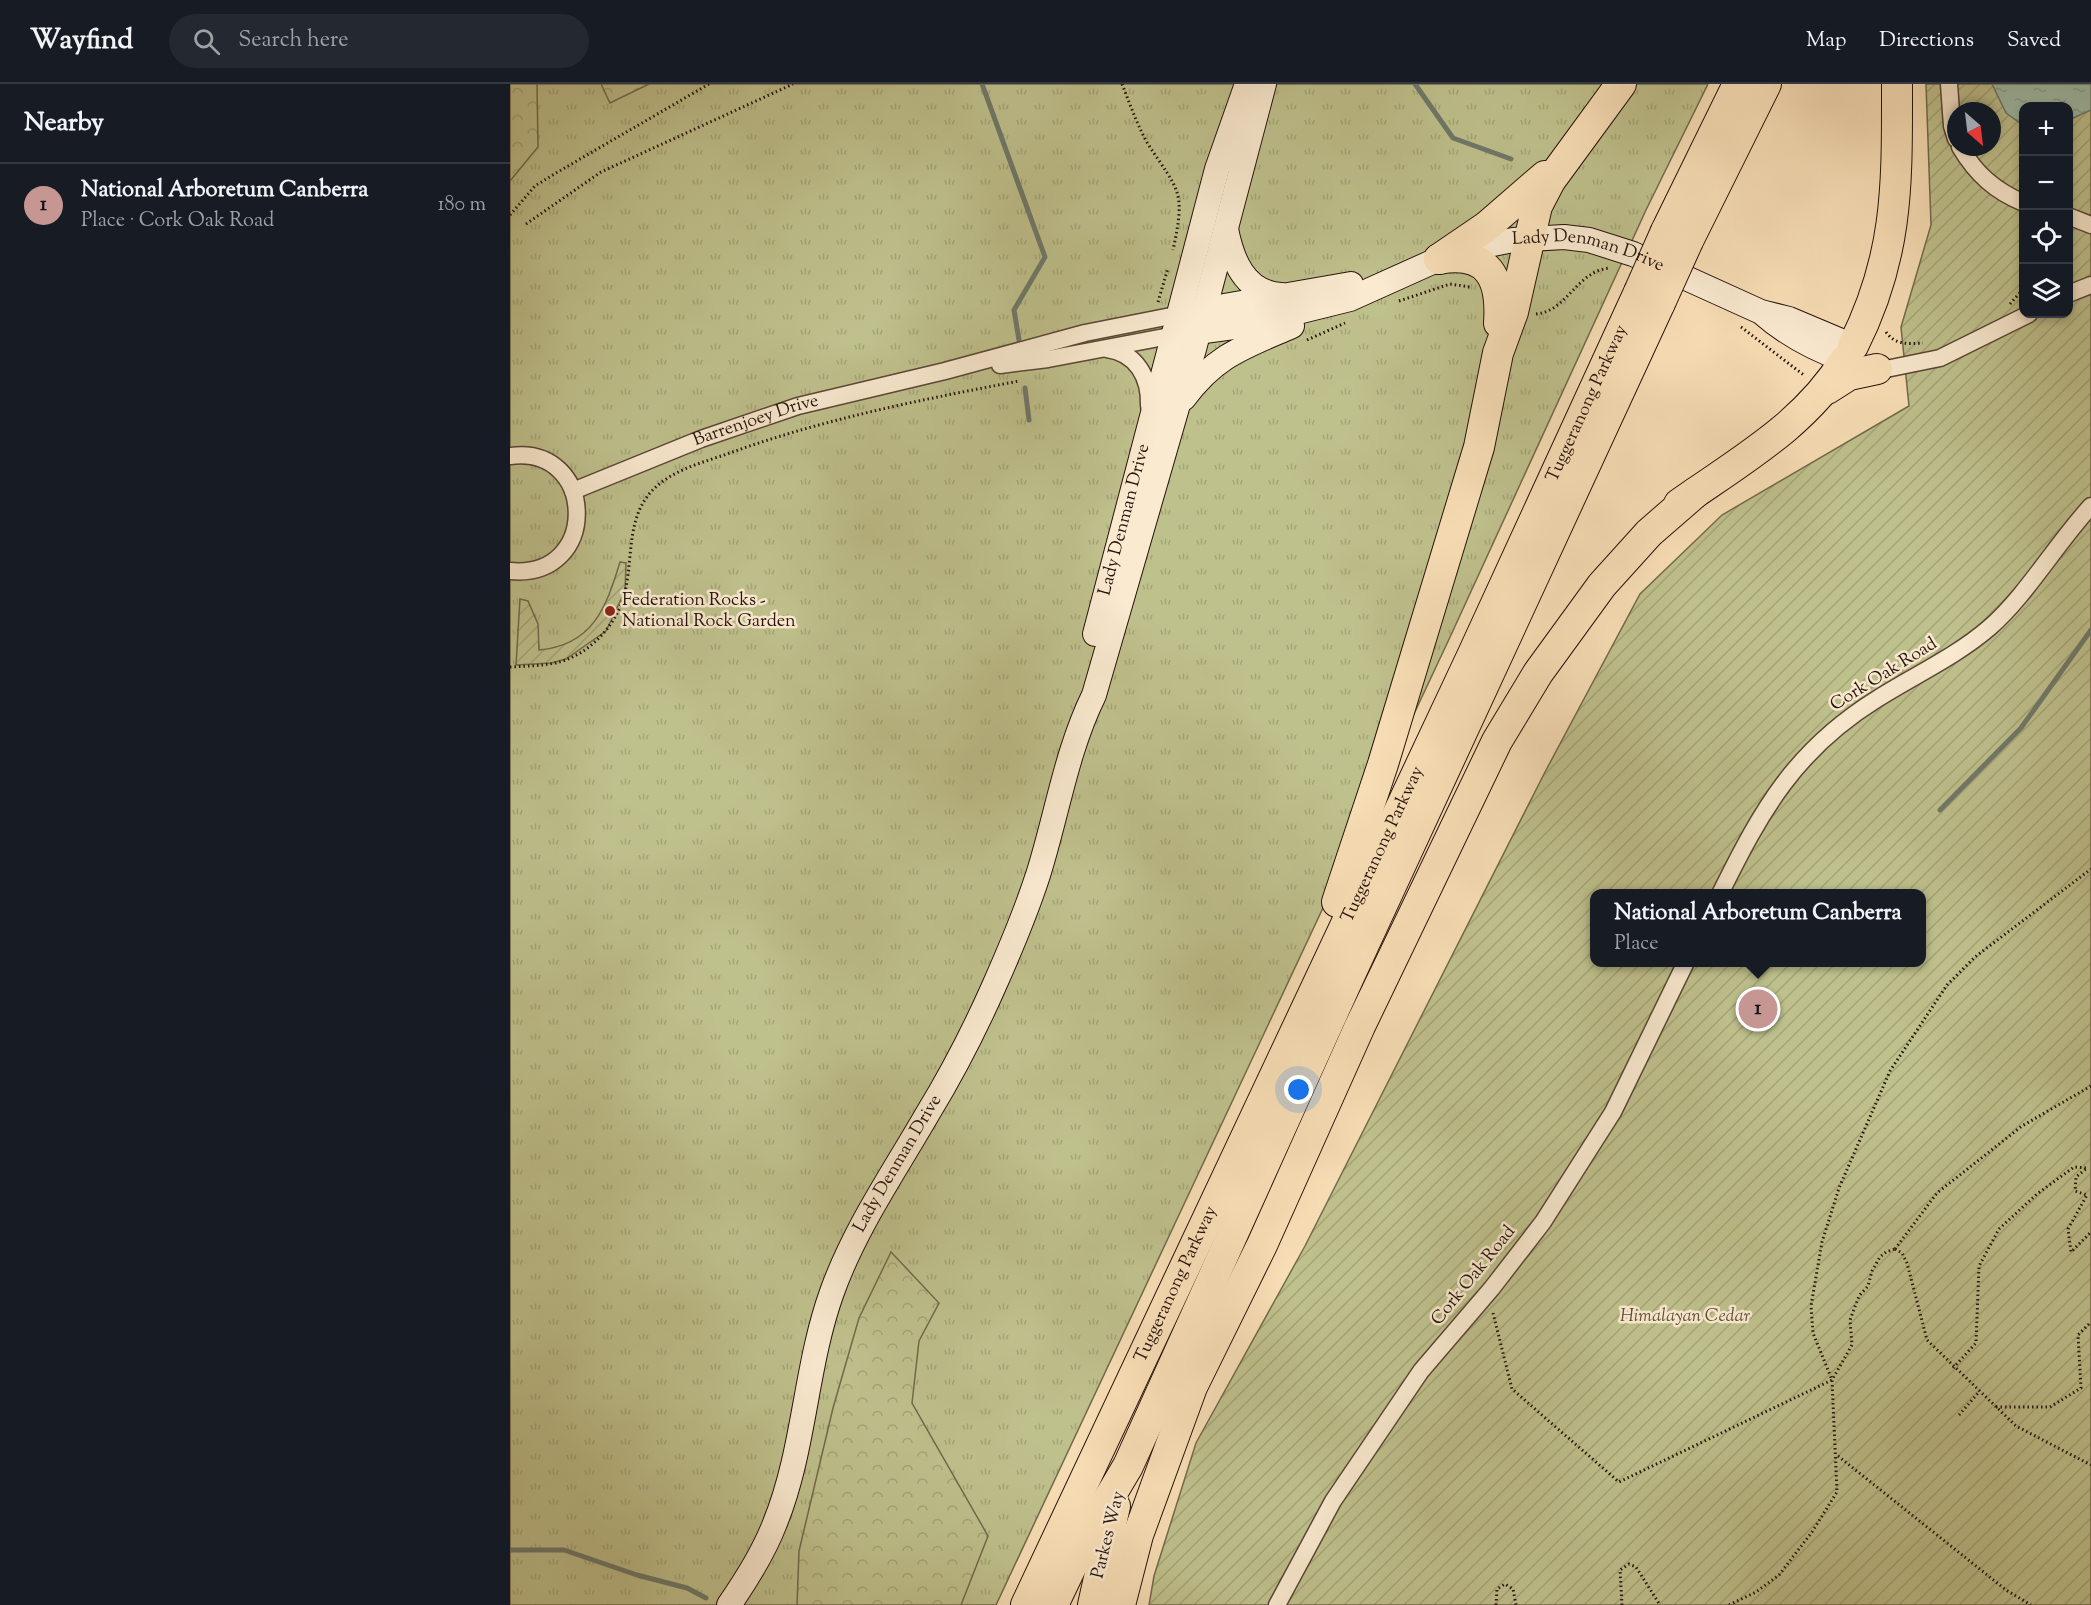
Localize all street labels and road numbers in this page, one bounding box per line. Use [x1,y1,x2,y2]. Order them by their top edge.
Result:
street label: Lady Denman Drive [1511,224,1668,279]
street label: Tuggeranong Parkway [1540,321,1635,487]
street label: Barrenjoey Drive [689,389,821,454]
street label: Lady Denman Drive [1093,441,1157,599]
street label: Cork Oak Road [1825,632,1943,718]
street label: Tuggeranong Parkway [1335,762,1431,927]
street label: Lady Denman Drive [847,1090,949,1237]
street label: Tuggeranong Parkway [1129,1202,1225,1367]
street label: Cork Oak Road [1426,1220,1522,1332]
street label: Parkes Way [1086,1488,1132,1581]

